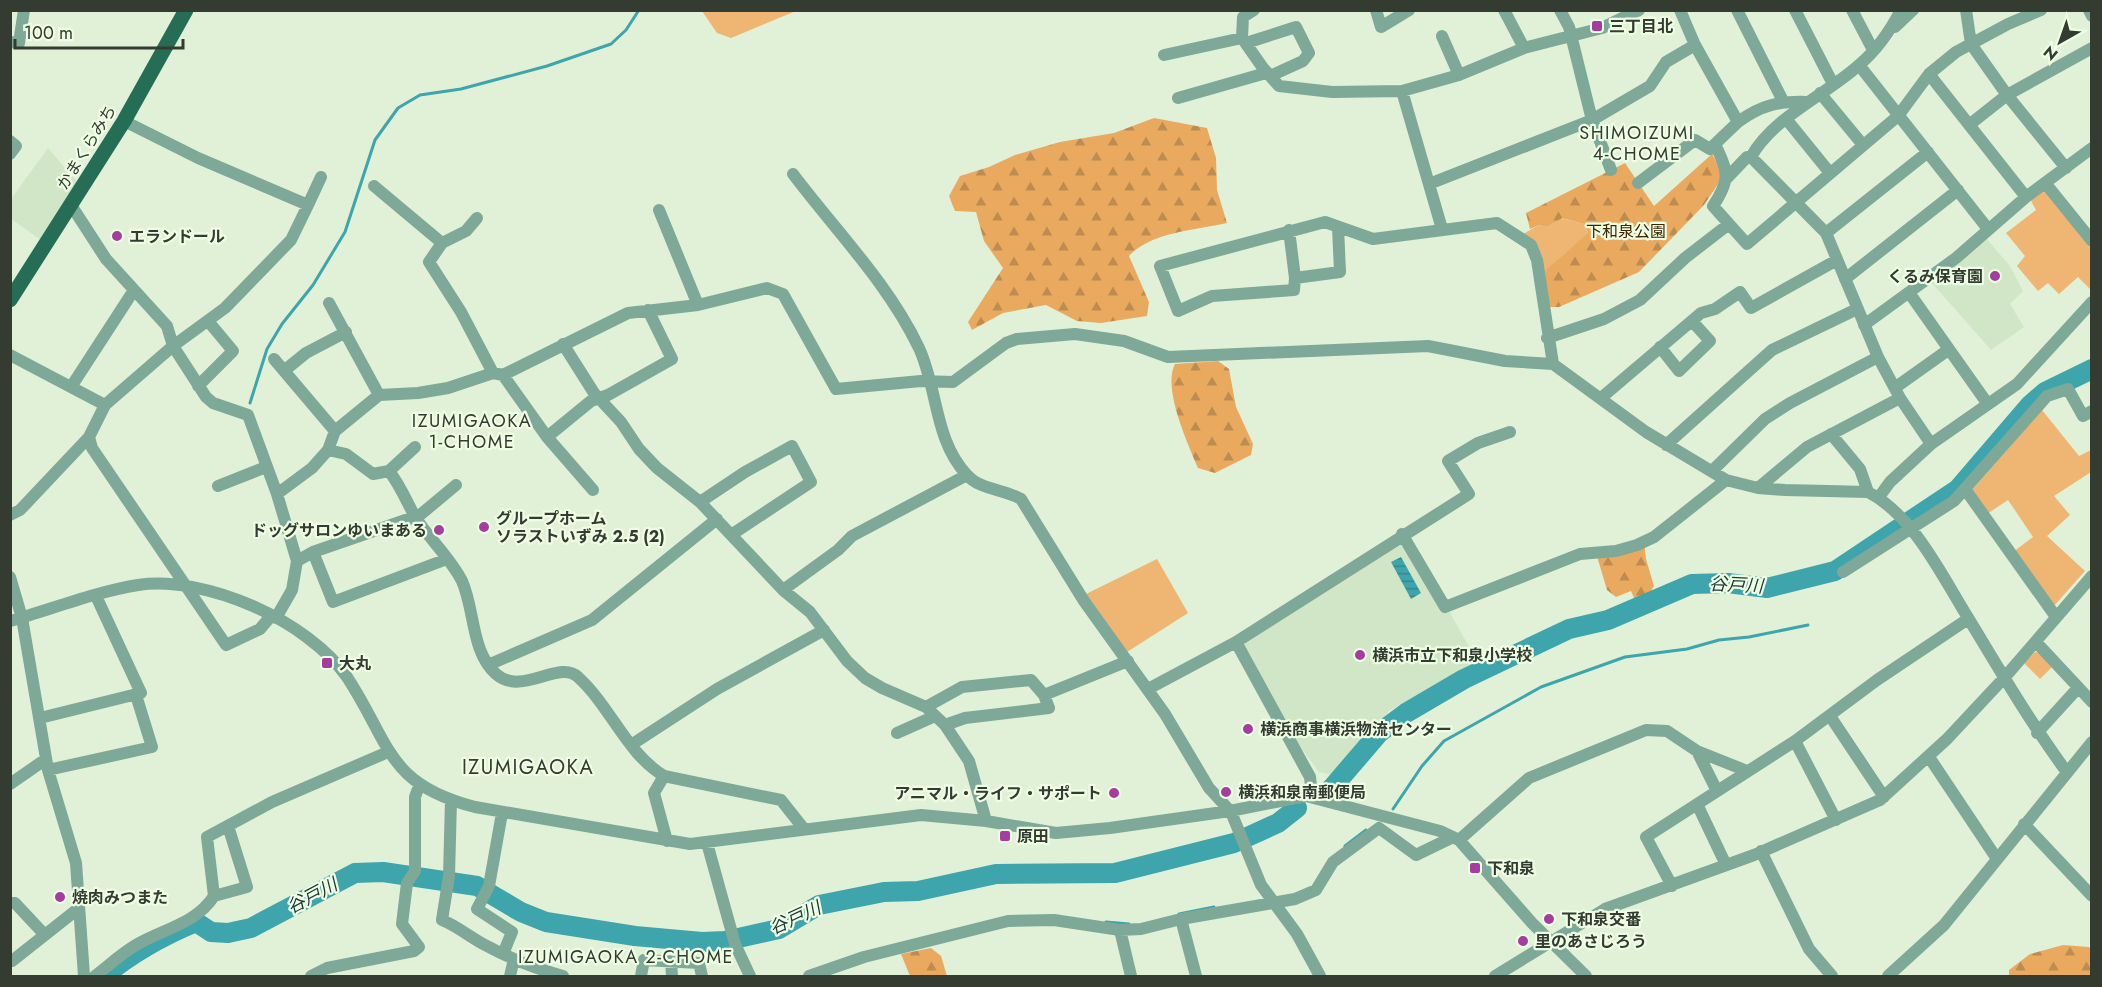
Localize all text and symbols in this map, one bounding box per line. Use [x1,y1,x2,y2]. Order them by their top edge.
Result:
scale bar [15,12,183,50]
north arrow [2030,12,2090,72]
place label: 三丁目北 [1609,15,1673,38]
marker: 三丁目北 [1590,19,1604,33]
text: 100 m [24,20,73,46]
text: N [2038,40,2063,66]
street label: かまくらみち [51,100,122,194]
district label: SHIMOIZUMI 4-CHOME [1579,120,1695,167]
park label: 下和泉公園 [1586,220,1666,243]
place label: エランドール [129,225,225,248]
marker: エランドール [110,229,124,243]
place label: くるみ保育園 [1887,265,1983,288]
marker: くるみ保育園 [1988,269,2002,283]
district label: IZUMIGAOKA 1-CHOME [412,408,532,455]
place label: グループホーム ソラストいずみ 2.5 (2) [496,507,665,548]
place label: ドッグサロンゆいまある [251,519,427,542]
marker: グループホーム ソラストいずみ 2.5 (2) [477,520,491,534]
marker: ドッグサロンゆいまある [432,523,446,537]
water label: 谷戸川 [1708,571,1766,599]
place label: 横浜市立下和泉小学校 [1372,644,1532,667]
marker: 横浜市立下和泉小学校 [1353,648,1367,662]
place label: 大丸 [339,652,371,675]
marker: 大丸 [320,656,334,670]
place label: 横浜商事横浜物流センター [1260,718,1452,741]
marker: 横浜商事横浜物流センター [1241,722,1255,736]
district label: IZUMIGAOKA [462,753,594,782]
place label: 横浜和泉南郵便局 [1238,781,1366,804]
place label: アニマル・ライフ・サポート [894,782,1102,805]
marker: 横浜和泉南郵便局 [1219,785,1233,799]
marker: アニマル・ライフ・サポート [1107,786,1121,800]
place label: 原田 [1017,825,1049,848]
marker: 原田 [998,829,1012,843]
place label: 下和泉 [1487,857,1535,880]
marker: 下和泉 [1468,861,1482,875]
water label: 谷戸川 [282,871,344,920]
place label: 焼肉みつまた [72,886,168,909]
marker: 焼肉みつまた [53,890,67,904]
water label: 谷戸川 [765,894,827,941]
place label: 下和泉交番 [1561,908,1641,931]
marker: 下和泉交番 [1542,912,1556,926]
place label: 里のあさじろう [1535,930,1647,953]
marker: 里のあさじろう [1516,934,1530,948]
district label: IZUMIGAOKA 2-CHOME [518,944,734,970]

